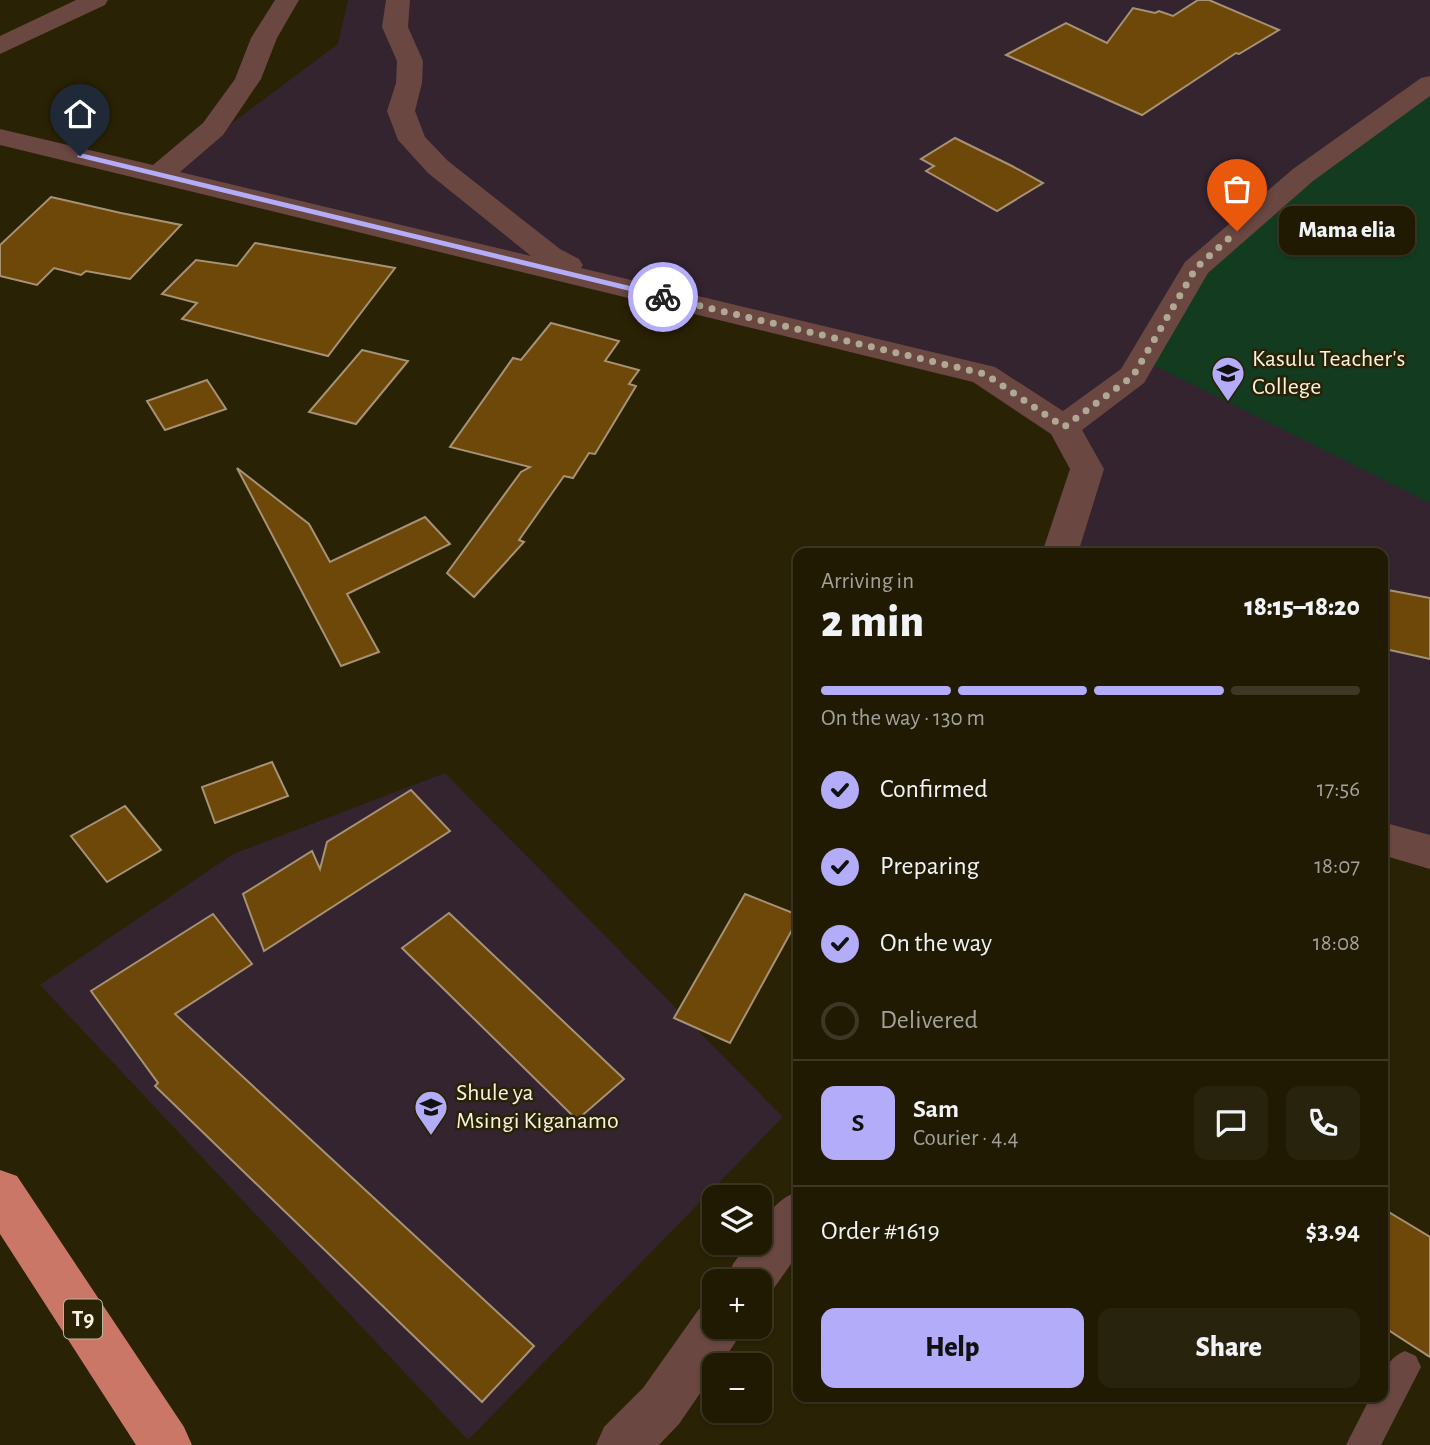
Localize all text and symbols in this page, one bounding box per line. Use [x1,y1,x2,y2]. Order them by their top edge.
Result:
pin [50,84,110,156]
icon: home [61,95,99,133]
pin [1207,159,1267,231]
icon: bag [1218,170,1256,208]
callout: Mama elia [1279,206,1416,256]
text: Mama elia [1298,219,1396,242]
courier [628,262,698,332]
icon: bike [644,278,682,316]
place label: Kasulu Teacher's College [1252,347,1405,399]
school or university icon: Kasulu Teacher's College [1209,354,1247,403]
text: Arriving in [821,570,914,593]
text: 18:15–18:20 [1244,594,1360,620]
text: 2 min [821,599,924,645]
text: On the way · 130 m [821,707,985,730]
icon: check [821,771,859,809]
text: Confirmed [880,776,988,802]
text: 17:56 [1317,778,1360,801]
icon: check [821,848,859,886]
text: Preparing [880,853,979,879]
text: 18:07 [1314,855,1360,878]
icon: check [821,925,859,963]
text: On the way [880,930,992,956]
text: 18:08 [1313,932,1360,955]
text: Delivered [880,1007,978,1033]
place label: Shule ya Msingi Kiganamo [456,1081,619,1133]
button: chat [1194,1086,1268,1160]
button: phone [1286,1086,1360,1160]
school or university icon: Shule ya Msingi Kiganamo [412,1088,450,1137]
text: Sam [913,1096,959,1122]
text: S [852,1110,864,1136]
text: Courier · 4.4 [913,1127,1019,1150]
map controls [702,1185,772,1423]
button: layers [702,1185,772,1255]
text: Order #1619 [821,1218,940,1244]
text: $3.94 [1306,1218,1360,1244]
button: + [702,1269,772,1339]
road number: T9 [64,1300,102,1338]
button: Help [821,1308,1084,1388]
button: Share [1098,1308,1360,1388]
button: − [702,1353,772,1423]

